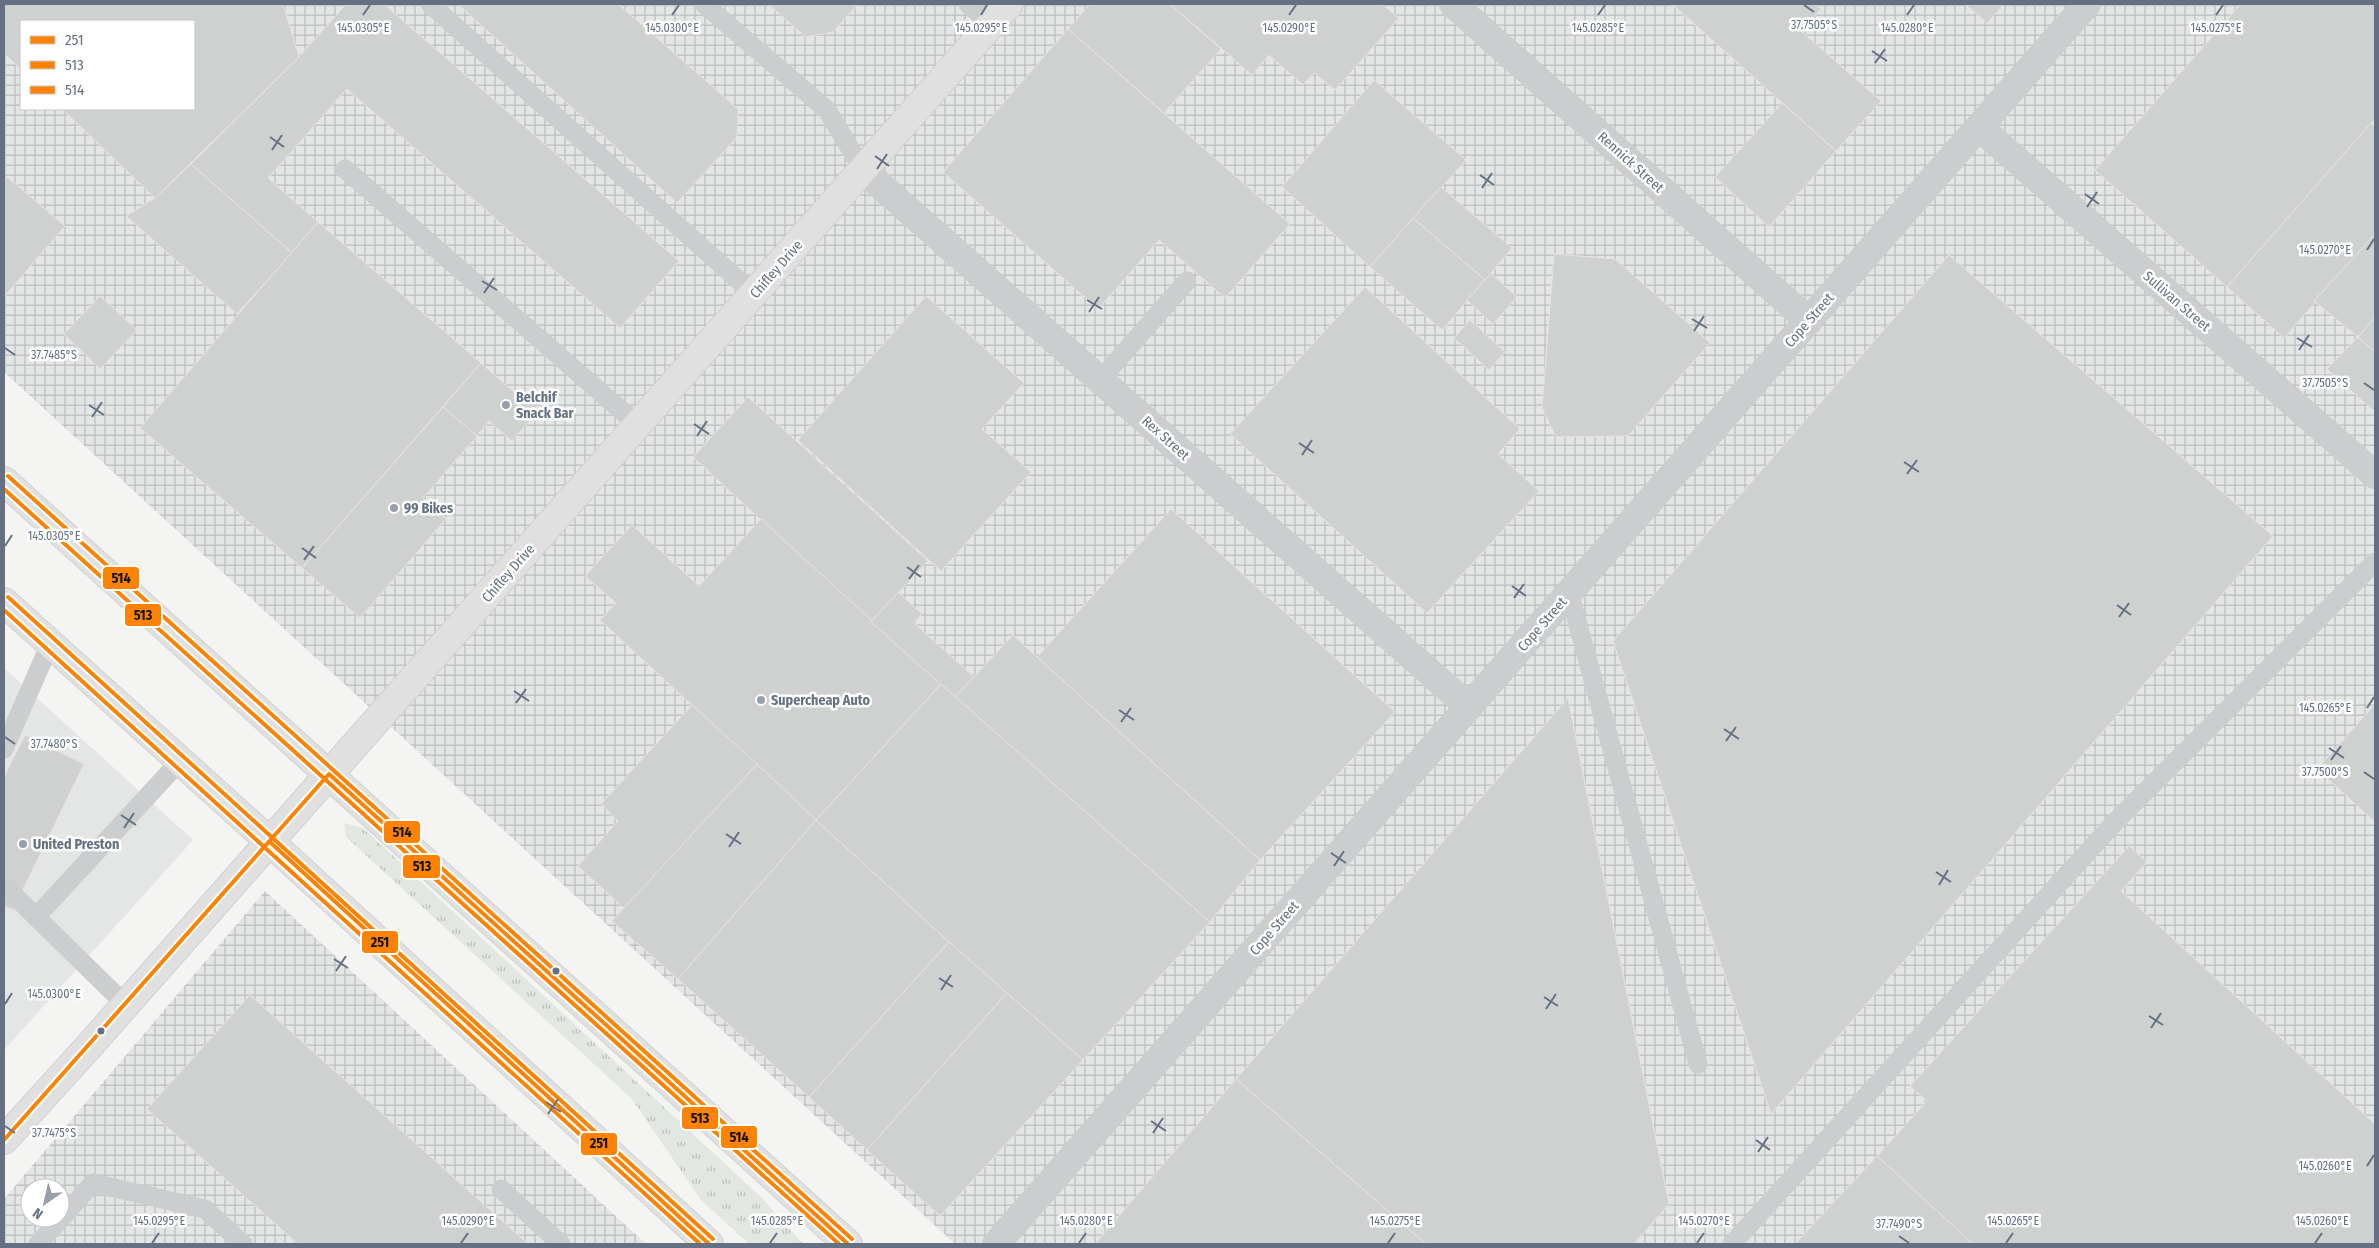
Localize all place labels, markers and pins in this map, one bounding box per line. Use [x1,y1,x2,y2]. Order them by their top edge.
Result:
place label: Belchif Snack Bar [516,389,574,422]
marker: Belchif Snack Bar [500,399,512,411]
place label: 99 Bikes [404,500,453,517]
marker: 99 Bikes [388,502,400,514]
place label: Supercheap Auto [771,692,870,709]
marker: Supercheap Auto [755,694,767,706]
place label: United Preston [33,836,119,853]
marker: United Preston [17,838,29,850]
unlabelled marker [551,966,561,976]
unlabelled marker [96,1026,106,1036]

